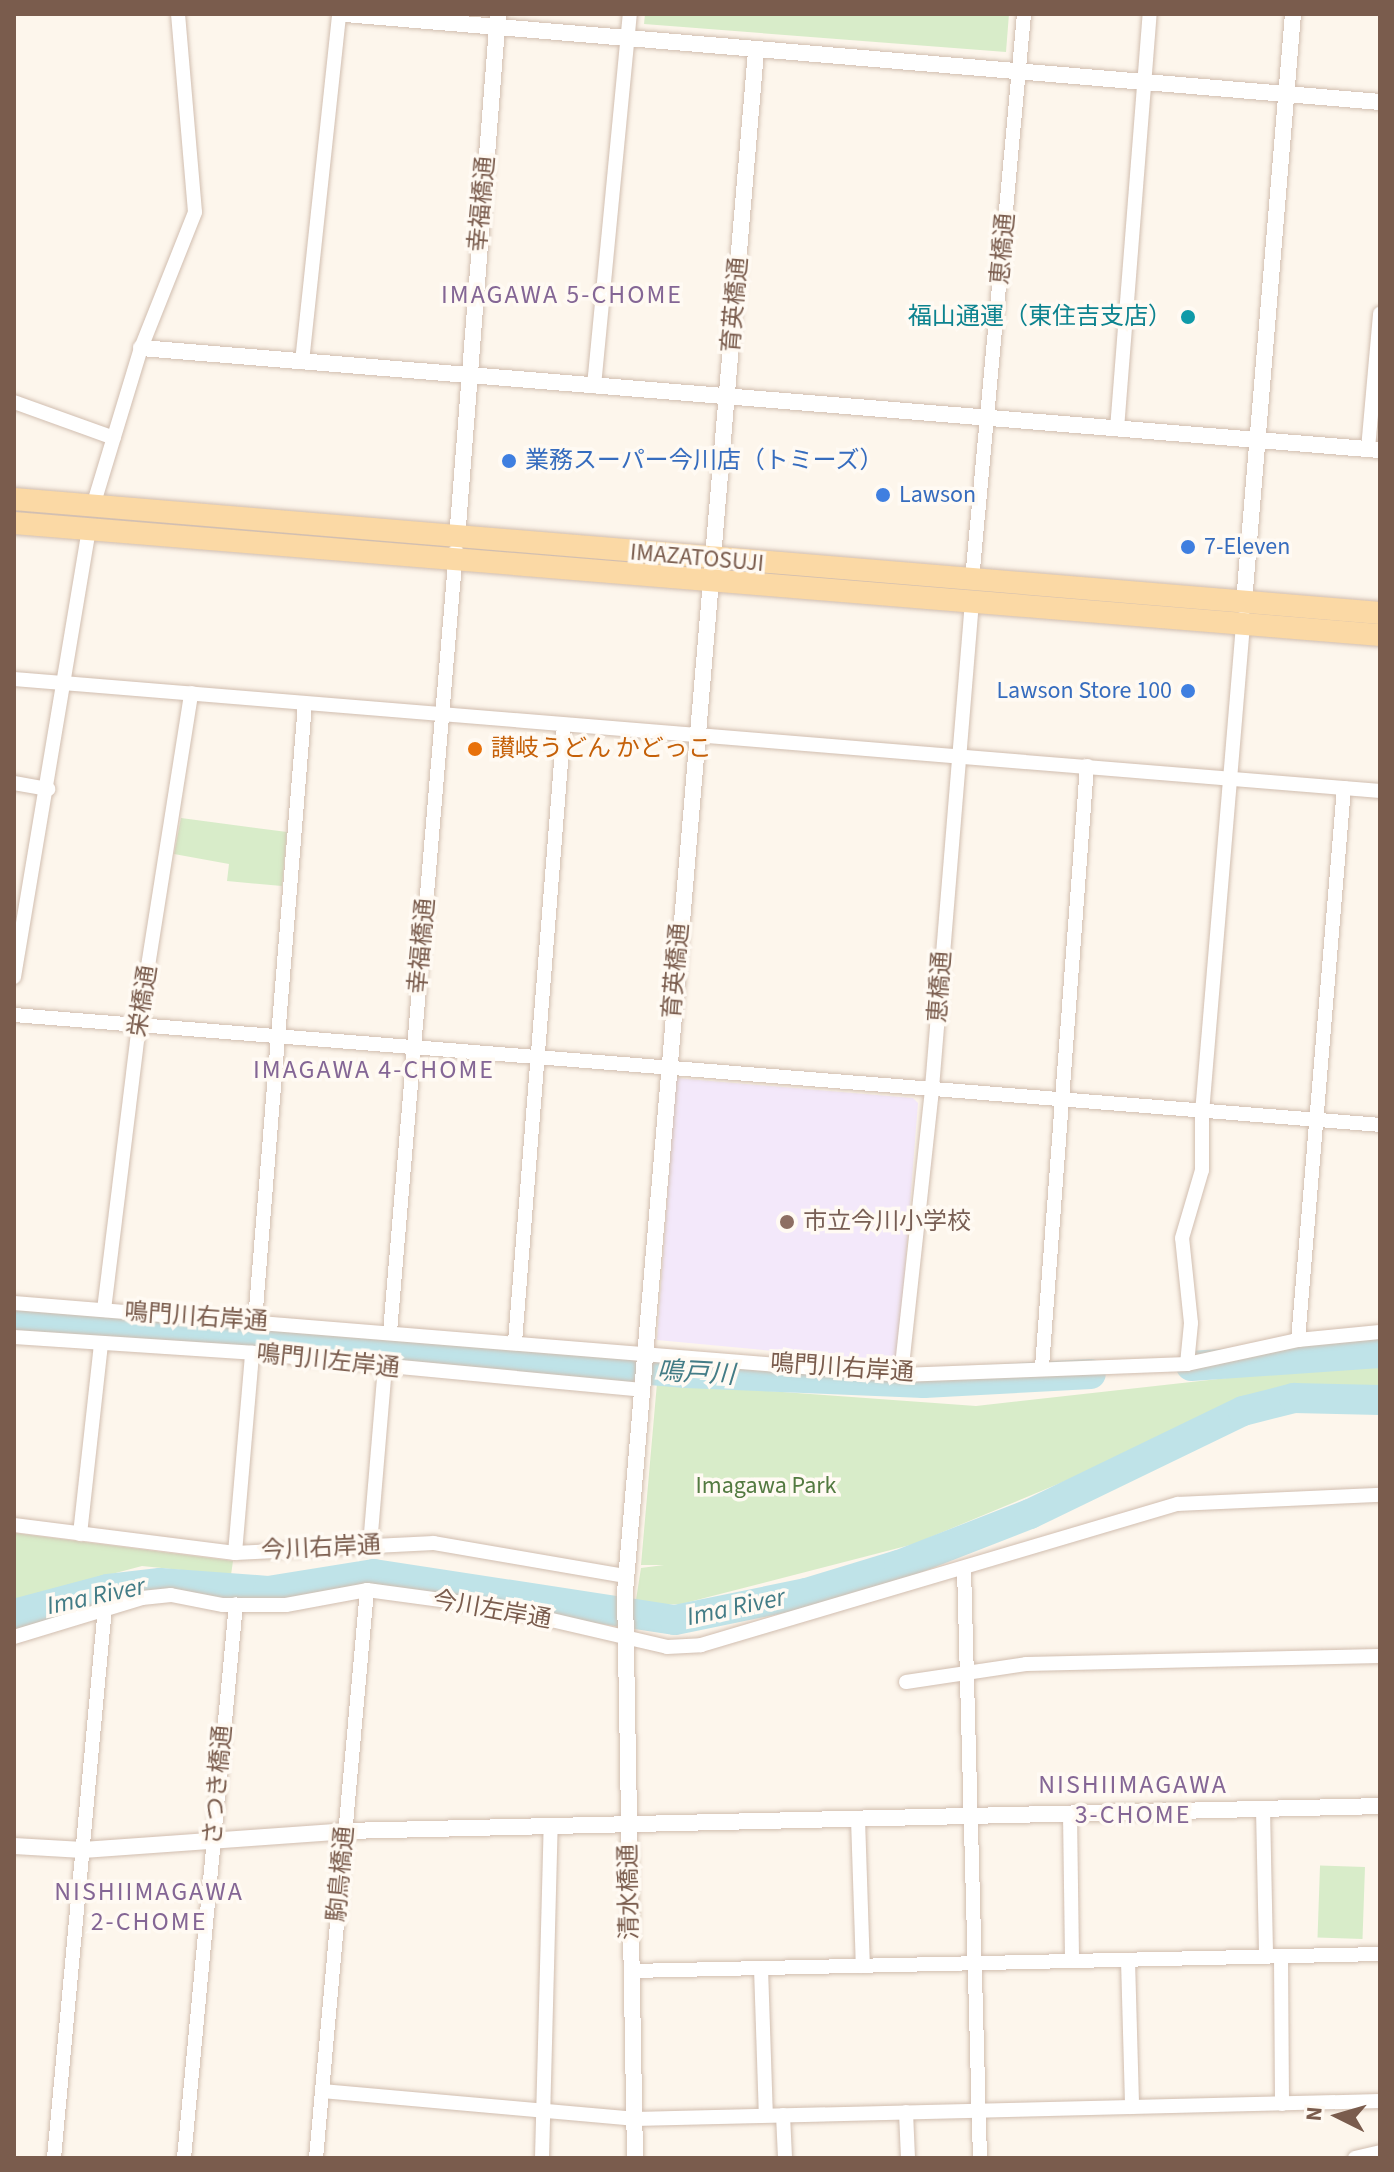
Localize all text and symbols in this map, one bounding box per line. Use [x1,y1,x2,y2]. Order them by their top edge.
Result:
street label: 幸福橋通 [463,155,501,253]
street label: 恵橋通 [986,212,1020,286]
street label: 育英橋通 [716,256,754,354]
district label: IMAGAWA 5-CHOME [441,279,683,311]
place label: 福山通運（東住吉支店） [908,303,1172,331]
marker: 福山通運（東住吉支店） [1179,308,1197,326]
place label: 業務スーパー今川店（トミーズ） [525,447,885,475]
marker: 業務スーパー今川店（トミーズ） [500,452,518,470]
place label: Lawson [899,481,976,509]
marker: Lawson [874,486,892,504]
place label: 7-Eleven [1204,533,1290,561]
street label: IMAZATOSUJI [629,538,765,578]
marker: 7-Eleven [1179,538,1197,556]
place label: Lawson Store 100 [996,677,1172,705]
marker: Lawson Store 100 [1179,682,1197,700]
place label: 讃岐うどん かどっこ [491,735,712,763]
marker: 讃岐うどん かどっこ [466,740,484,758]
street label: 幸福橋通 [403,897,441,995]
street label: 育英橋通 [657,922,695,1020]
street label: 恵橋通 [923,950,957,1024]
street label: 栄橋通 [123,963,163,1039]
district label: IMAGAWA 4-CHOME [253,1054,495,1086]
place label: 市立今川小学校 [803,1208,971,1236]
marker: 市立今川小学校 [778,1213,796,1231]
street label: 鳴門川右岸通 [123,1298,269,1336]
street label: 鳴門川左岸通 [255,1339,401,1383]
street label: 鳴門川右岸通 [769,1349,915,1387]
water label: 鳴戸川 [656,1355,736,1391]
park label: Imagawa Park [696,1472,836,1500]
street label: 今川右岸通 [260,1530,382,1566]
water label: Ima River [44,1570,148,1622]
water label: Ima River [684,1581,788,1633]
street label: 今川左岸通 [430,1585,554,1635]
street label: さつき橋通 [198,1724,238,1846]
district label: NISHIIMAGAWA 3-CHOME [1038,1769,1228,1830]
street label: 駒鳥橋通 [322,1825,360,1923]
street label: 清水橋通 [614,1844,644,1940]
district label: NISHIIMAGAWA 2-CHOME [54,1876,244,1938]
north arrow [1298,2076,1378,2156]
text: N [1298,2105,1331,2123]

